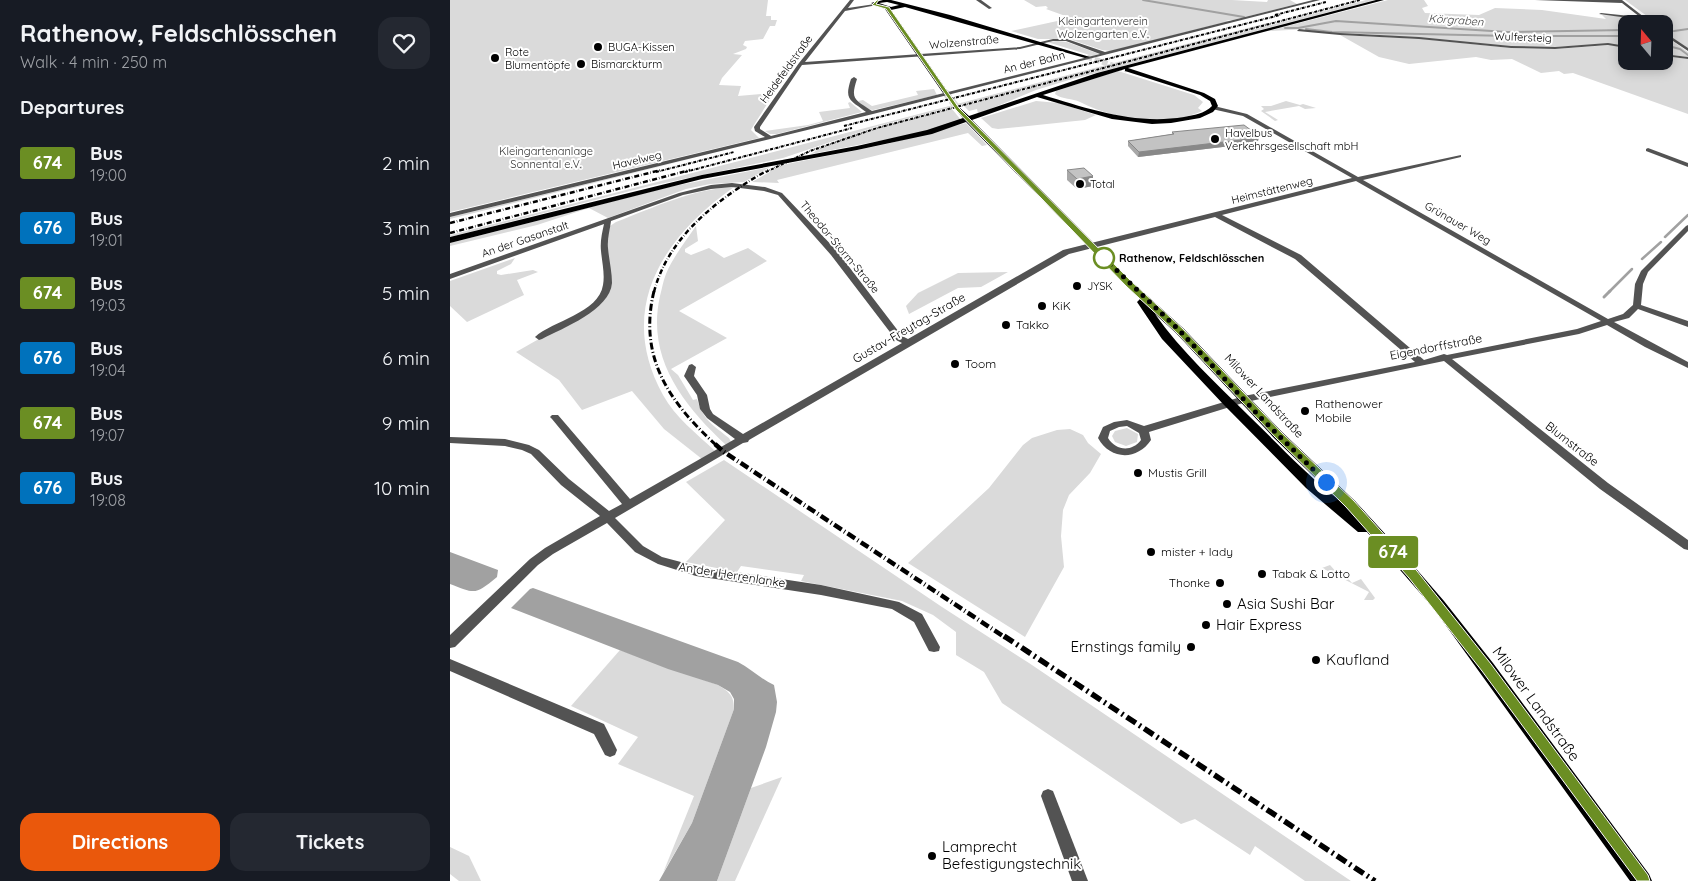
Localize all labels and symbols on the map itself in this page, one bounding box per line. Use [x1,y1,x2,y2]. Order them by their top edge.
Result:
water label: Körgraben [1428,11,1485,29]
park label: Kleingartenverein Wolzengarten e.V. [1057,14,1149,41]
north arrow [1618,15,1672,70]
street label: Wulfersteig [1494,29,1552,45]
street label: Heidefeldstraße [757,32,815,106]
street label: Wolzenstraße [929,32,999,52]
place label: BUGA-Kissen [608,40,675,54]
marker: BUGA-Kissen [592,41,604,53]
place label: Rote Blumentöpfe [505,45,570,72]
street label: An der Bahn [1002,48,1066,76]
marker: Rote Blumentöpfe [489,52,501,64]
place label: Bismarckturm [591,57,662,71]
marker: Bismarckturm [575,58,587,70]
place label: Havelbus Verkehrsgesellschaft mbH [1225,126,1358,153]
marker: Havelbus Verkehrsgesellschaft mbH [1209,133,1221,145]
park label: Kleingartenanlage Sonnental e.V. [499,144,593,171]
street label: Havelweg [611,148,663,172]
street label: Heimstättenweg [1230,173,1314,207]
place label: Total [1090,177,1115,191]
marker: Total [1074,178,1086,190]
street label: Theodor-Storm-Straße [797,198,883,296]
street label: Grünauer Weg [1422,198,1494,248]
street label: An der Gasanstalt [480,217,571,260]
marker: Rathenow, Feldschlösschen [1093,247,1115,269]
place label: Rathenow, Feldschlösschen [1119,251,1264,265]
place label: JYSK [1087,279,1113,293]
marker: JYSK [1071,280,1083,292]
street label: Gustav-Freytag-Straße [850,289,968,366]
place label: KiK [1052,298,1071,313]
marker: KiK [1036,300,1048,312]
place label: Takko [1016,317,1049,332]
marker: Takko [1000,319,1012,331]
street label: Eigendorffstraße [1389,330,1484,363]
street label: Milower Landstraße [1222,351,1307,441]
place label: Toom [965,356,996,371]
marker: Toom [949,358,961,370]
place label: Rathenower Mobile [1315,396,1383,425]
marker: Rathenower Mobile [1299,405,1311,417]
street label: Blumstraße [1543,418,1602,469]
place label: Mustis Grill [1148,465,1207,480]
marker: Mustis Grill [1132,467,1144,479]
your location [1314,470,1339,495]
line badge: 674 [1364,536,1422,568]
place label: mister + lady [1161,544,1233,559]
marker: mister + lady [1145,546,1157,558]
street label: An der Herrenlanke [678,559,787,590]
place label: Tabak & Lotto [1272,566,1350,581]
marker: Tabak & Lotto [1256,568,1268,580]
place label: Thonke [1169,575,1210,590]
marker: Thonke [1214,577,1226,589]
place label: Asia Sushi Bar [1237,594,1335,613]
marker: Asia Sushi Bar [1221,598,1233,610]
place label: Hair Express [1216,615,1302,634]
marker: Hair Express [1200,619,1212,631]
place label: Ernstings family [1071,637,1181,656]
marker: Ernstings family [1185,641,1197,653]
street label: Milower Landstraße [1489,643,1584,765]
place label: Kaufland [1326,650,1389,669]
marker: Kaufland [1310,654,1322,666]
place label: Lamprecht Befestigungstechnik [942,837,1081,873]
marker: Lamprecht Befestigungstechnik [926,850,938,862]

